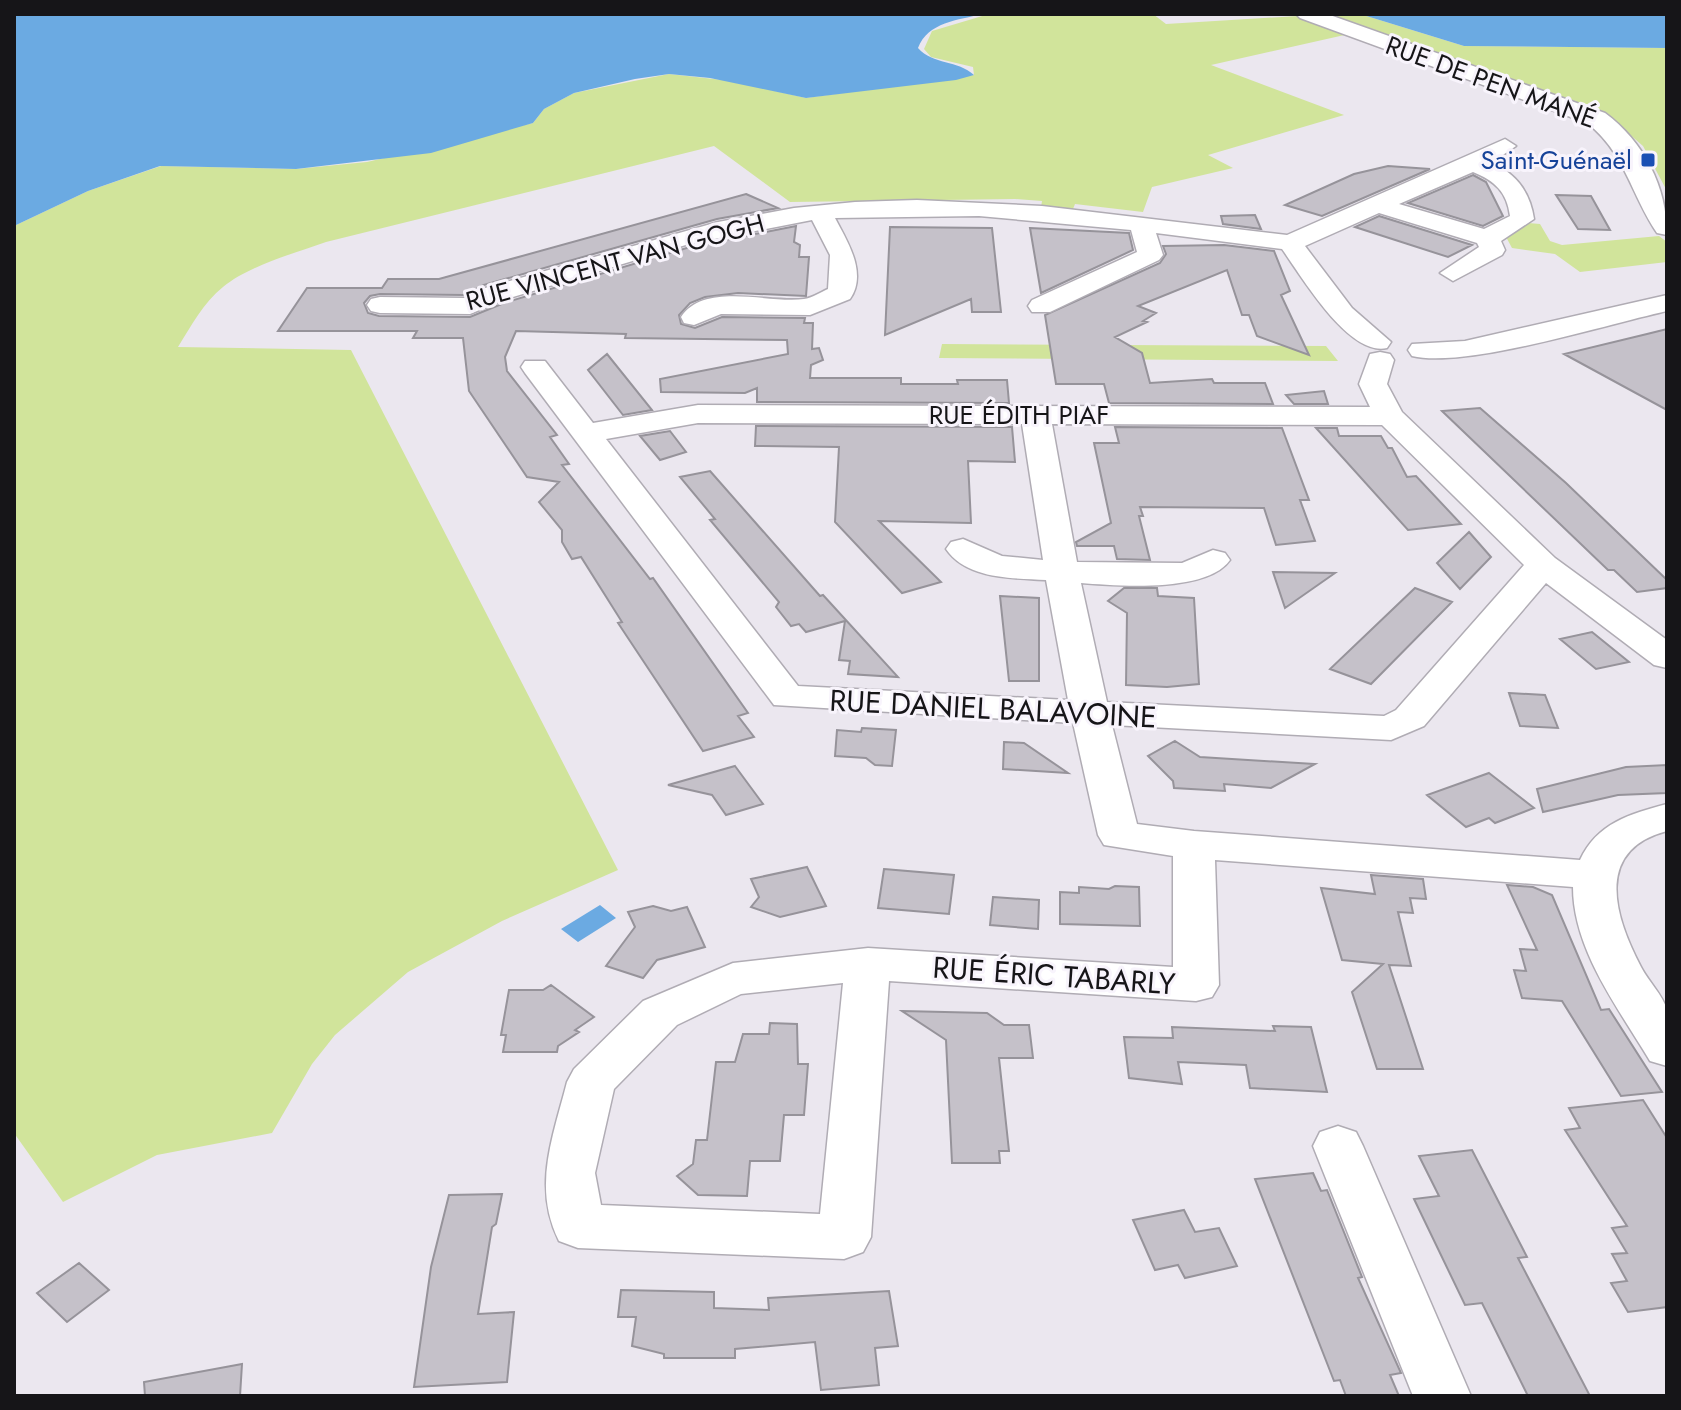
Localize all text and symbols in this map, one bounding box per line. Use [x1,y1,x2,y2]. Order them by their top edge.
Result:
street label: RUE DE PEN MANÉ [1380,26,1602,138]
place label: Saint-Guénaël [1480,141,1632,179]
marker: Saint-Guénaël [1639,151,1657,169]
street label: RUE VINCENT VAN GOGH [461,204,769,320]
street label: RUE ÉDITH PIAF [929,396,1109,434]
street label: RUE DANIEL BALAVOINE [828,678,1158,739]
street label: RUE ÉRIC TABARLY [931,946,1177,1005]

